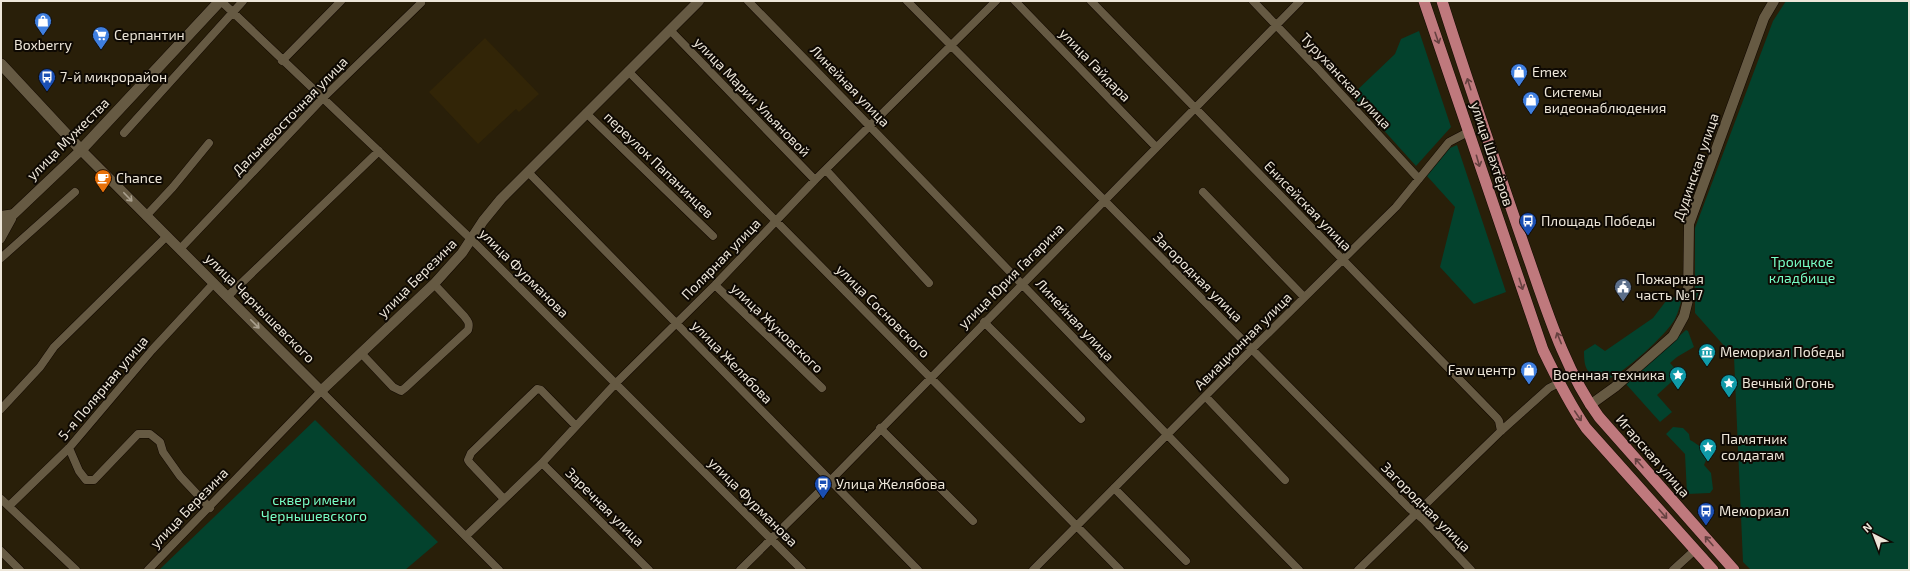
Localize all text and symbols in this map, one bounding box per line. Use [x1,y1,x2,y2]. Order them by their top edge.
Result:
shop icon: Boxberry [33,11,53,36]
street label: улица Гайдара [1056,24,1135,105]
supermarket icon: Серпантин [91,25,111,50]
place label: Серпантин [114,26,185,43]
street label: Туруханская улица [1297,29,1395,132]
one-way arrow [1434,31,1442,43]
street label: улица Марии Ульяновой [691,33,814,160]
place label: Boxberry [14,36,73,53]
street label: Линейная улица [807,41,894,130]
street label: Дальневосточная улица [228,53,351,179]
shop icon: Emex [1509,62,1529,87]
place label: Emex [1532,63,1568,80]
bus stop icon: 7-й микрорайон [37,67,57,92]
place label: 7-й микрорайон [60,68,167,85]
one-way arrow [1465,78,1472,91]
place label: Системы видеонаблюдения [1544,83,1666,116]
shop icon: Системы видеонаблюдения [1521,90,1541,115]
street label: улица Мужества [23,94,112,183]
street label: улица Шахтёров [1468,100,1517,208]
street label: переулок Папанинцев [601,108,718,221]
street label: Дудинская улица [1669,111,1722,223]
one-way arrow [1475,154,1482,167]
street label: Енисейская улица [1261,157,1356,254]
cafe icon: Chance [93,168,113,193]
place label: Chance [116,169,162,186]
one-way arrow [123,192,133,202]
bus stop icon: Площадь Победы [1518,211,1538,236]
place label: Площадь Победы [1541,212,1655,229]
street label: Полярная улица [678,214,764,303]
street label: улица Юрия Гагарина [954,219,1067,332]
street label: улица Фурманова [476,225,572,321]
street label: Загородная улица [1150,228,1247,325]
street label: улица Березина [374,235,460,321]
street label: улица Чернышевского [202,249,319,366]
park label: Троицкое кладбище [1769,253,1835,286]
street label: улица Сосновского [833,260,934,361]
place label: Пожарная часть №17 [1636,270,1704,303]
street label: Линейная улица [1033,275,1118,365]
one-way arrow [1518,277,1525,290]
public building icon: Пожарная часть №17 [1613,277,1633,302]
street label: улица Жуковского [728,279,827,376]
street label: Авиационная улица [1190,288,1295,393]
street label: улица Желябова [688,316,776,407]
one-way arrow [250,319,260,329]
street label: 5-я Полярная улица [54,332,151,443]
one-way arrow [1555,333,1562,345]
museum icon: Мемориал Победы [1697,342,1717,367]
place label: Мемориал Победы [1720,343,1845,360]
shop icon: Faw центр [1519,360,1539,385]
place label: Faw центр [1448,361,1516,378]
place icon: Военная техника [1668,365,1688,390]
place label: Военная техника [1553,366,1665,383]
place icon: Вечный Огонь [1719,373,1739,398]
place label: Вечный Огонь [1742,374,1834,391]
one-way arrow [1574,410,1582,421]
street label: Игарская улица [1613,411,1694,500]
place label: Памятник солдатам [1721,430,1787,463]
place icon: Памятник солдатам [1698,437,1718,462]
street label: улица Фурманова [705,454,801,550]
street label: Загородная улица [1378,458,1475,555]
one-way arrow [1634,458,1643,468]
street label: улица Березина [146,464,231,551]
street label: Заречная улица [562,464,648,550]
bus stop icon: Улица Желябова [813,474,833,499]
place label: Улица Желябова [836,475,945,492]
park label: сквер имени Чернышевского [261,491,367,524]
bus stop icon: Мемориал [1696,501,1716,526]
place label: Мемориал [1719,502,1789,519]
one-way arrow [1659,509,1668,520]
north arrow [1854,515,1894,555]
text: N [1860,520,1874,535]
one-way arrow [1704,536,1713,547]

